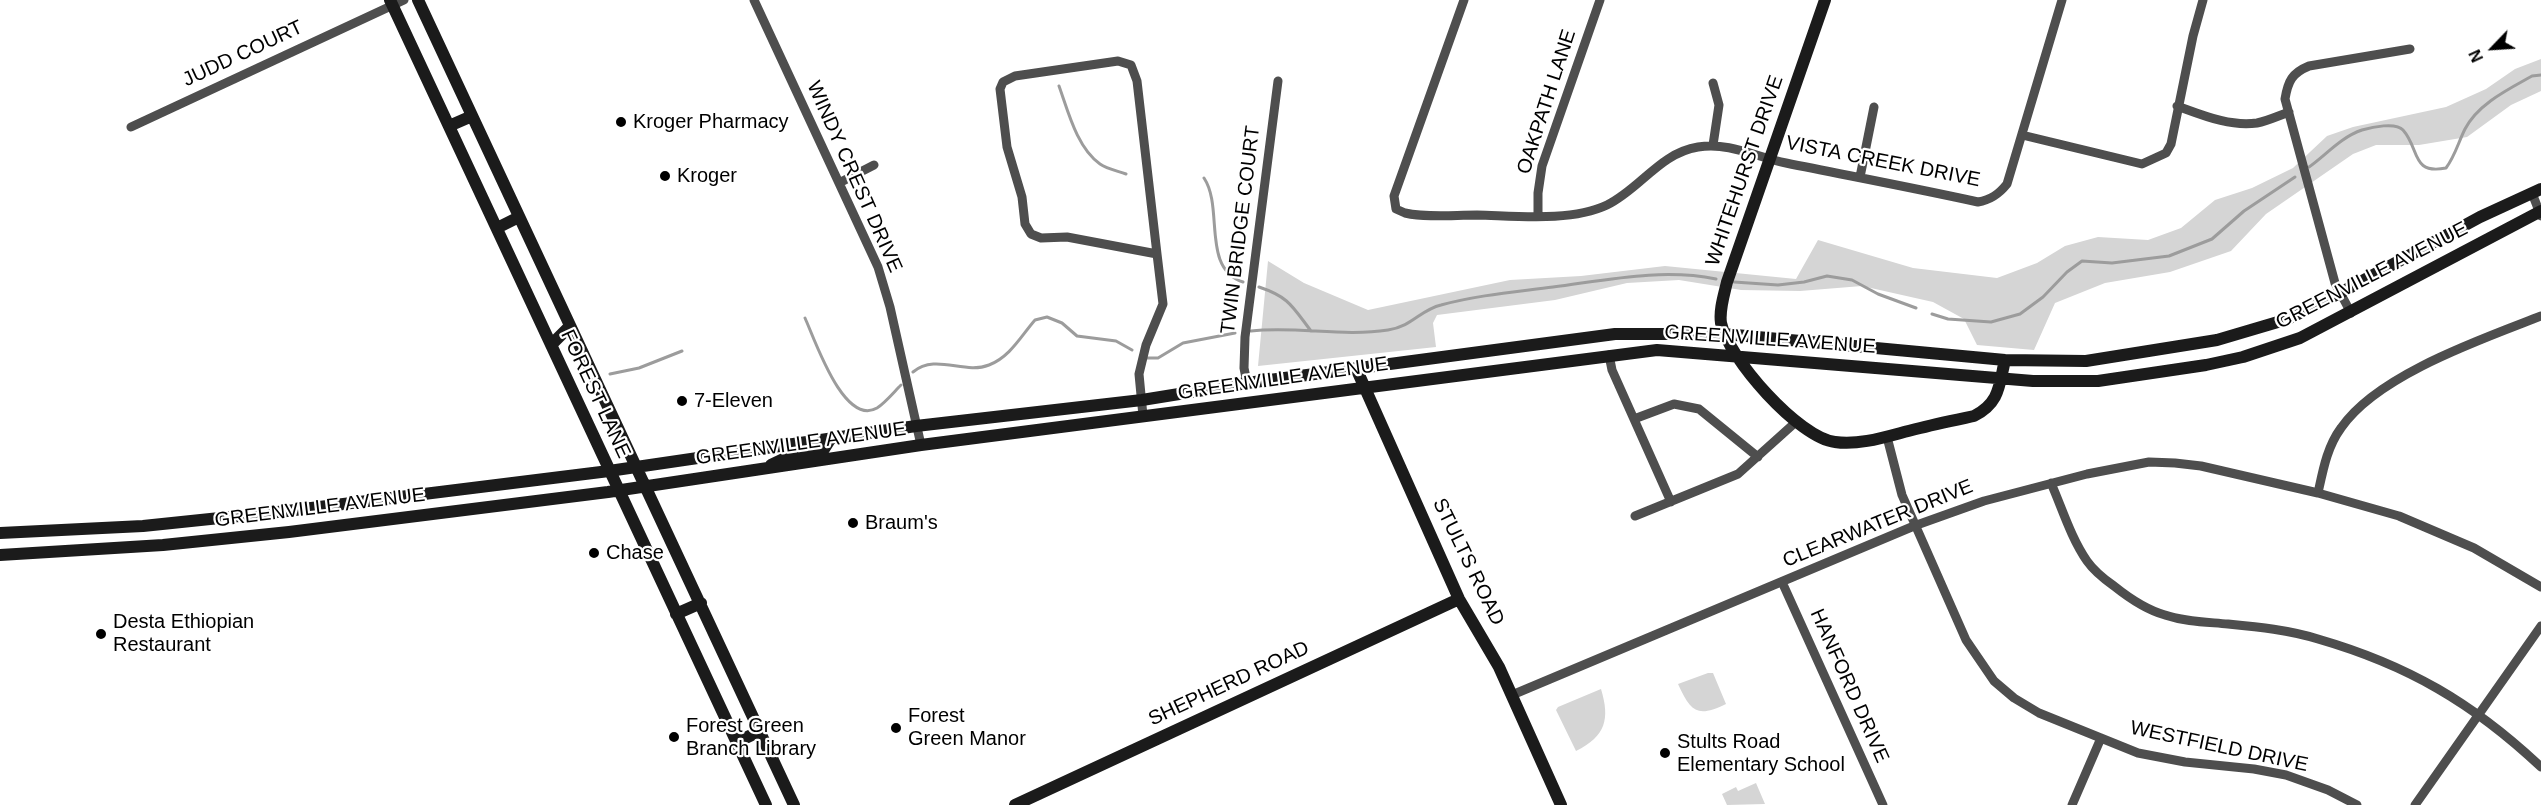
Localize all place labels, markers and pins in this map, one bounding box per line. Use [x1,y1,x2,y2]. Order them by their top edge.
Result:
place label: Kroger Pharmacy [633,110,789,134]
marker: Kroger Pharmacy [614,115,628,129]
place label: Kroger [677,164,737,188]
marker: Kroger [658,169,672,183]
place label: 7-Eleven [694,389,773,413]
marker: 7-Eleven [675,394,689,408]
place label: Braum's [865,511,938,535]
marker: Braum's [846,516,860,530]
place label: Chase [606,541,664,565]
marker: Chase [587,546,601,560]
place label: Desta Ethiopian Restaurant [113,610,254,657]
marker: Desta Ethiopian Restaurant [94,627,108,641]
place label: Forest Green Manor [908,704,1026,751]
place label: Forest Green Branch Library [686,714,816,761]
marker: Forest Green Manor [889,721,903,735]
marker: Forest Green Branch Library [667,730,681,744]
place label: Stults Road Elementary School [1677,730,1845,777]
marker: Stults Road Elementary School [1658,746,1672,760]

